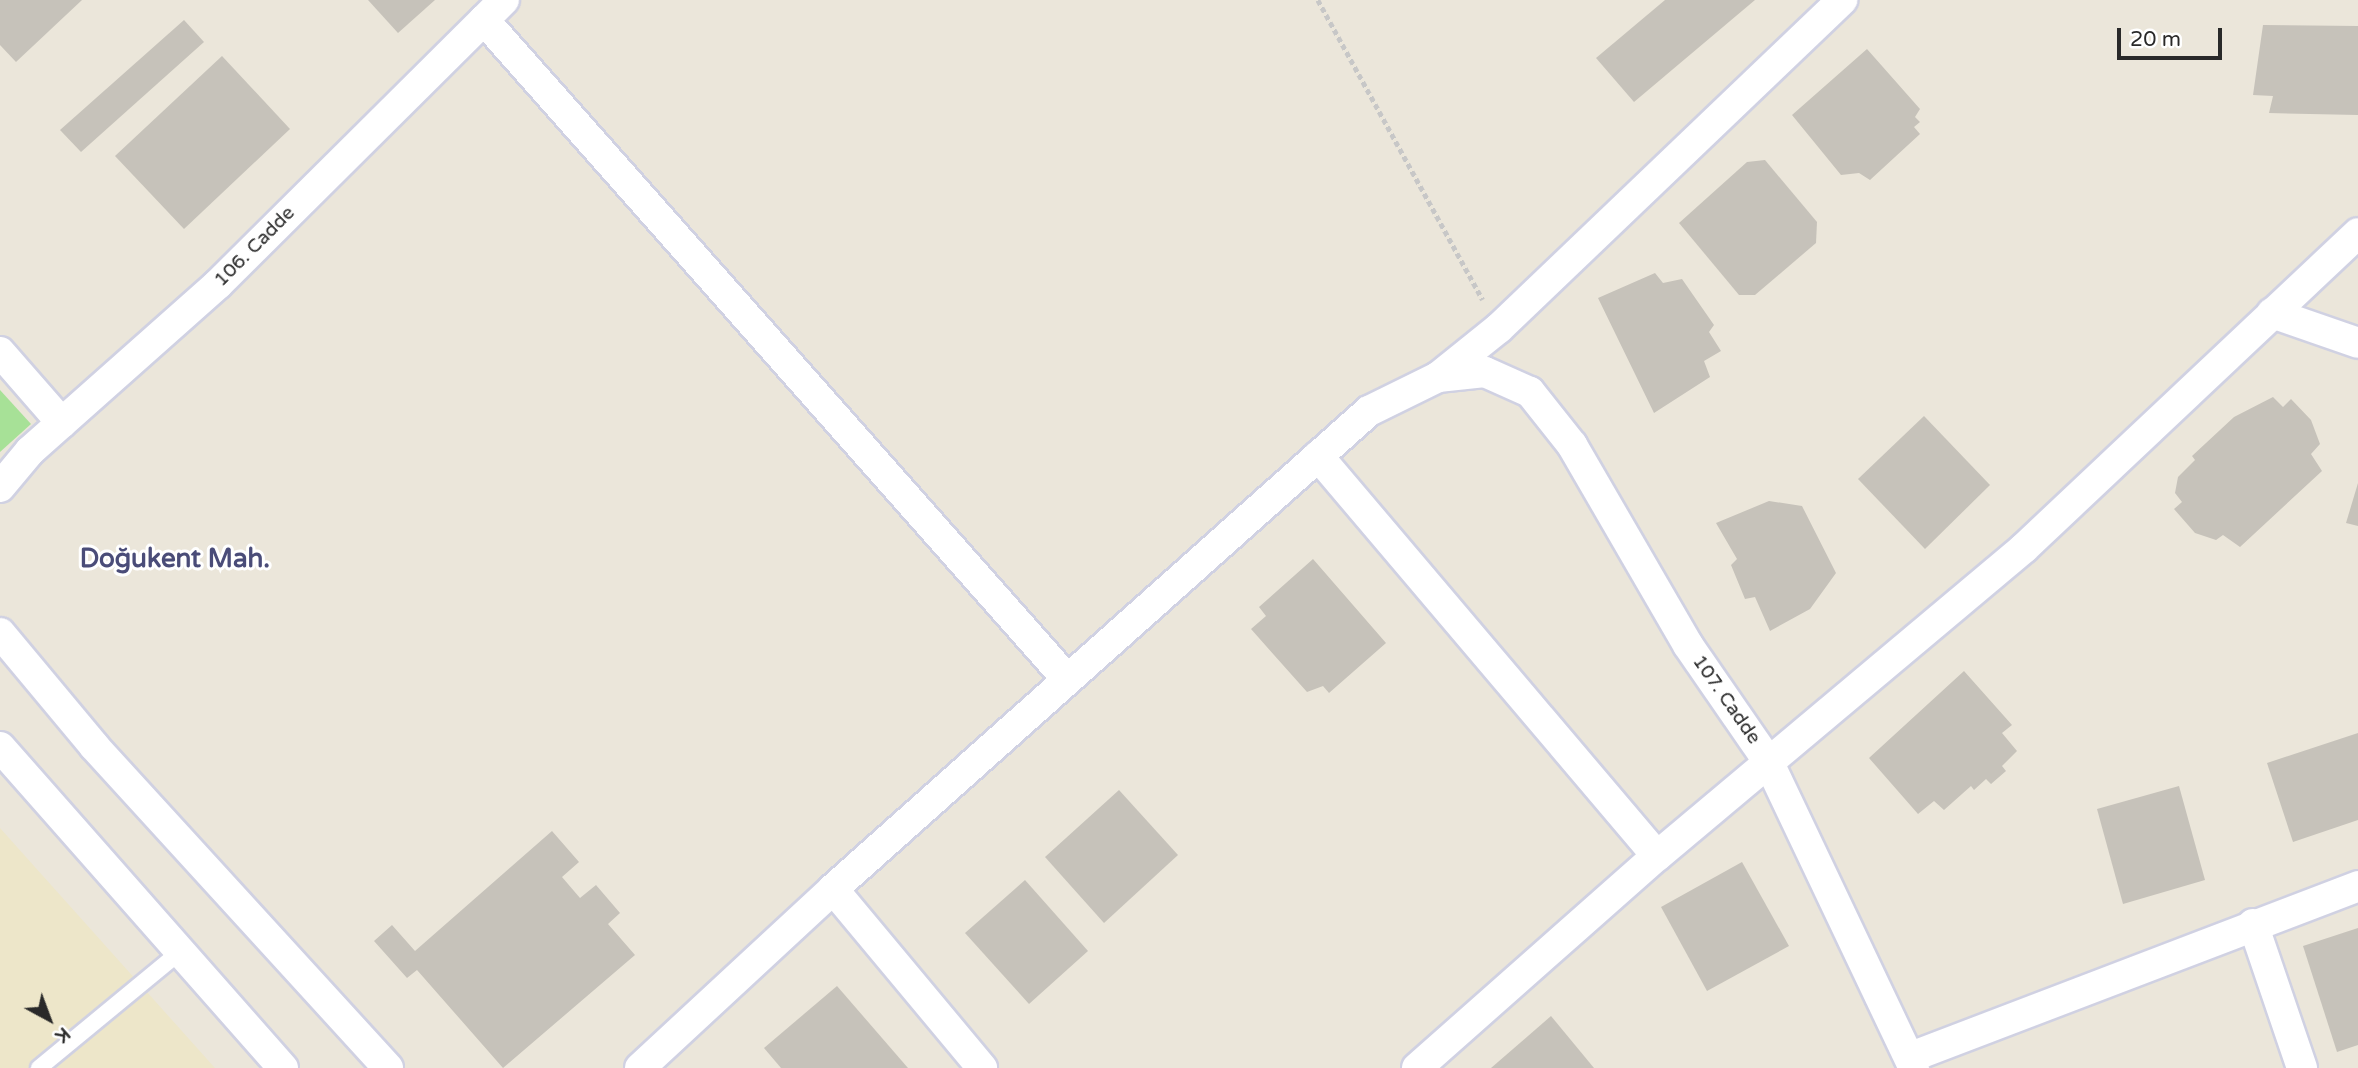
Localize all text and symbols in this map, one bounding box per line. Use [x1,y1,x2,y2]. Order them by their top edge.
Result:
scale bar [2120,14,2225,58]
text: 20 m [2130,27,2181,52]
street label: 106. Cadde [210,202,300,292]
district label: Doğukent Mah. [80,543,270,575]
street label: 107. Cadde [1687,651,1765,749]
north arrow [14,984,84,1054]
text: K [51,1022,75,1047]

